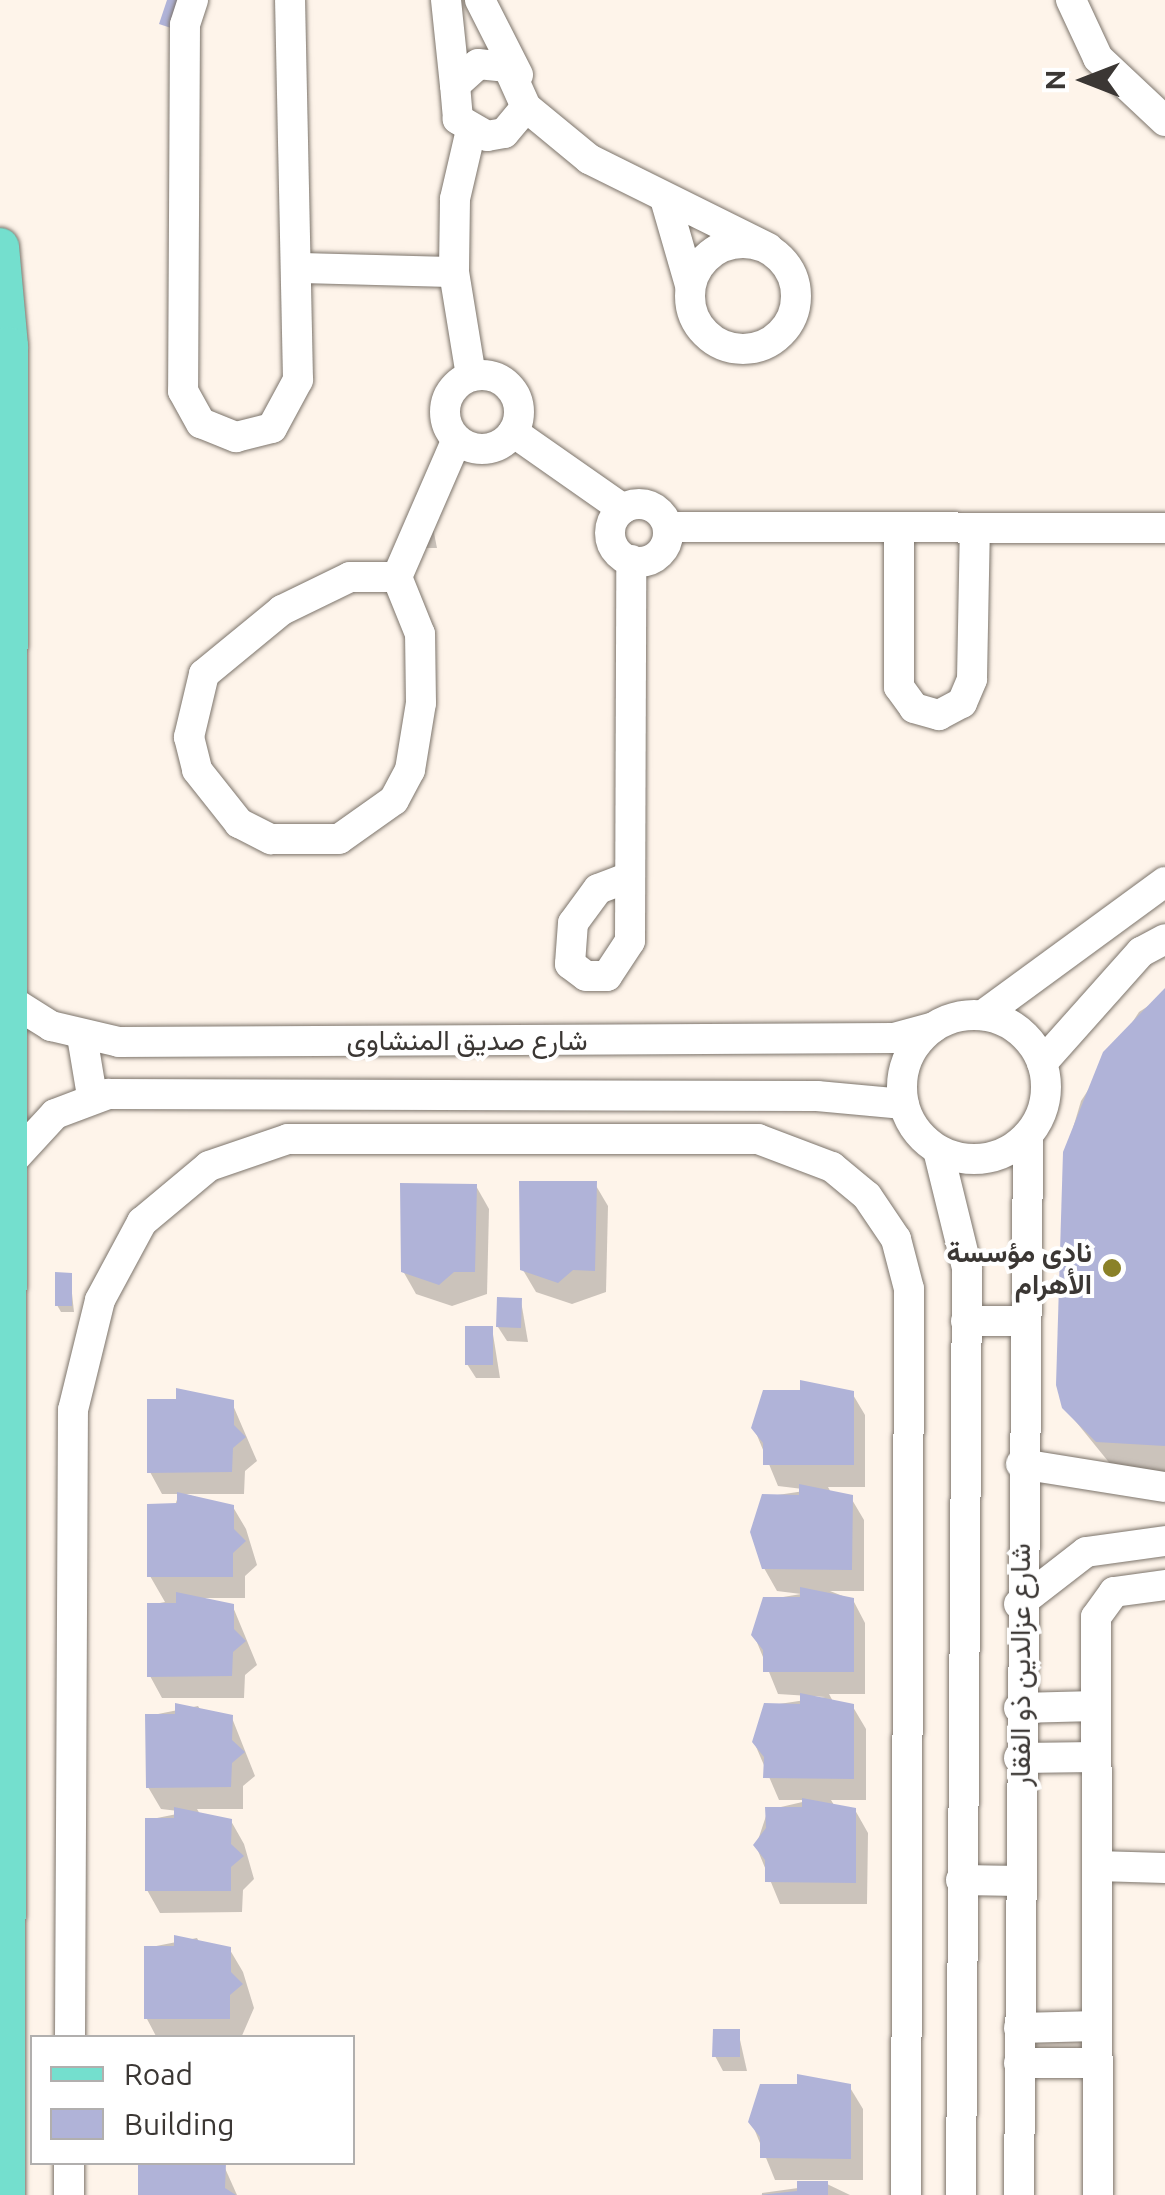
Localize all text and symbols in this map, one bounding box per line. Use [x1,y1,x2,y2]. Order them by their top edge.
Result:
north arrow [1035,30,1135,130]
text: N [1039,70,1070,90]
street label: شارع صديق المنشاوى [347,1023,587,1057]
place label: نادى مؤسسة الأهرام [946,1235,1092,1301]
marker: نادى مؤسسة الأهرام [1101,1257,1123,1279]
street label: شارع عزالدين ذو الفقار [1003,1543,1037,1787]
legend [30,2035,355,2165]
text: Road [124,2057,193,2091]
text: Building [124,2107,235,2141]

